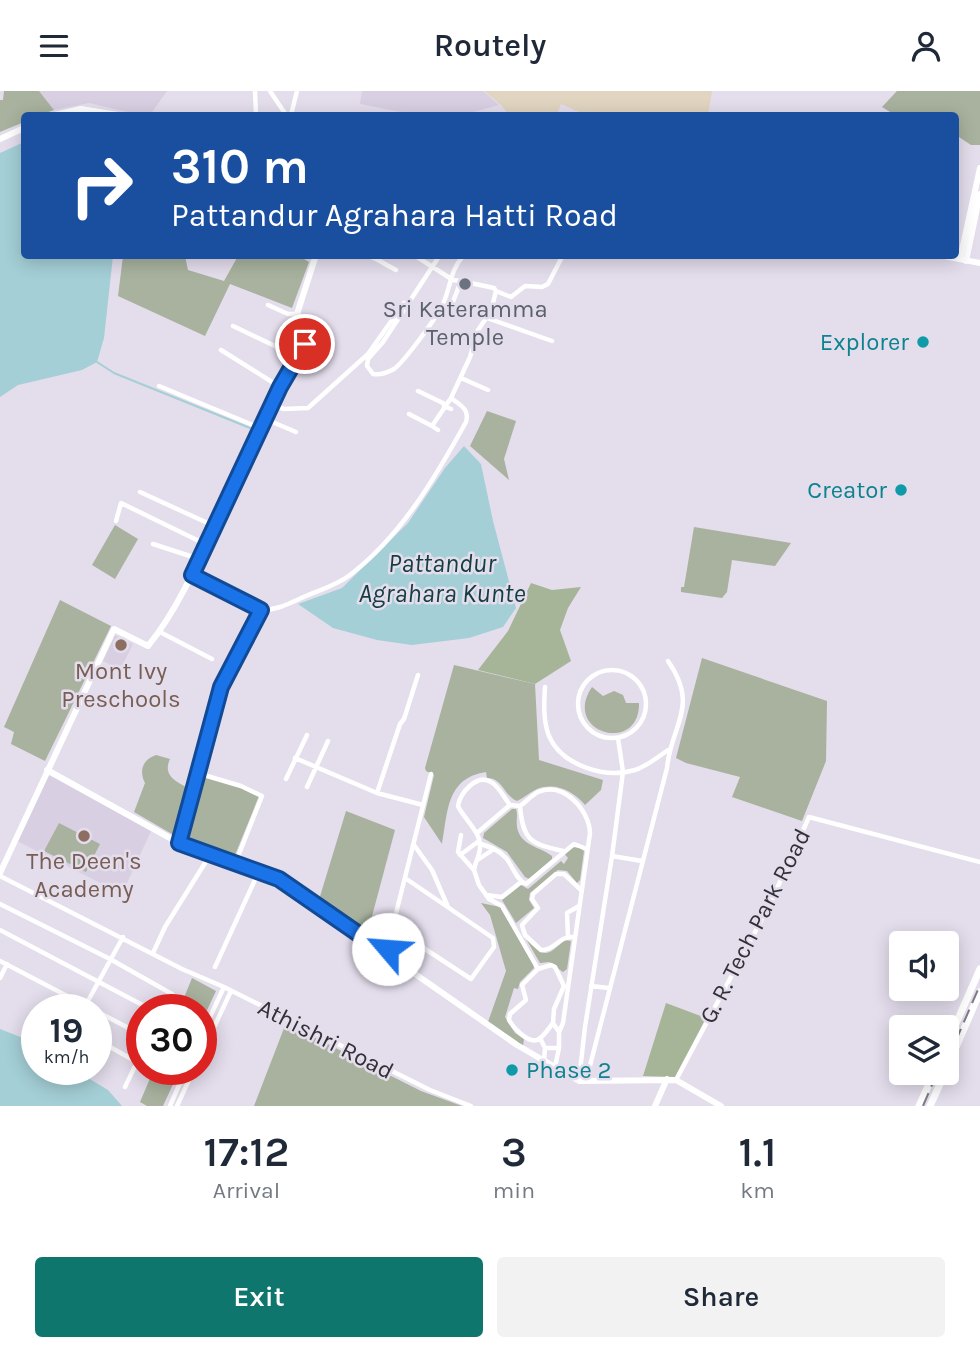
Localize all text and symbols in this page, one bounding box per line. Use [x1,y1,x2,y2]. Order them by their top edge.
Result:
icon: menu [35,27,73,65]
text: Routely [434,27,546,64]
icon: person [907,27,945,65]
text: 310 m [171,138,309,195]
icon: right [56,140,147,231]
text: Pattandur Agrahara Hatti Road [171,197,618,234]
marker: Sri Kateramma Temple [457,276,473,292]
place label: Sri Kateramma Temple [382,295,548,351]
pin [275,314,335,374]
icon: arrive [286,325,324,363]
place label: Explorer [820,328,909,356]
marker: Explorer [915,334,931,350]
place label: Creator [807,476,887,504]
marker: Creator [893,482,909,498]
water label: Pattandur Agrahara Kunte [359,548,525,609]
marker: Mont Ivy Preschools [113,637,129,653]
place label: Mont Ivy Preschools [61,657,181,713]
street label: G. R. Tech Park Road [694,824,816,1028]
marker: The Deen's Academy [76,828,92,844]
place label: The Deen's Academy [26,847,142,903]
position arrow [351,912,425,986]
map controls [889,931,959,1085]
button: sound [889,931,959,1001]
street label: Athishri Road [254,993,398,1085]
speed limit sign: 30 [126,994,217,1085]
text: 19 [50,1010,83,1051]
button: layers [889,1015,959,1085]
text: km/h [44,1046,89,1068]
place label: Phase 2 [526,1056,612,1084]
marker: Phase 2 [504,1062,520,1078]
text: 17:12 [203,1127,289,1177]
text: 3 [501,1127,527,1177]
text: 1.1 [739,1127,777,1177]
text: Arrival [213,1177,280,1204]
text: min [493,1177,535,1204]
text: km [740,1177,775,1204]
button: Exit [35,1257,483,1337]
button: Share [497,1257,945,1337]

